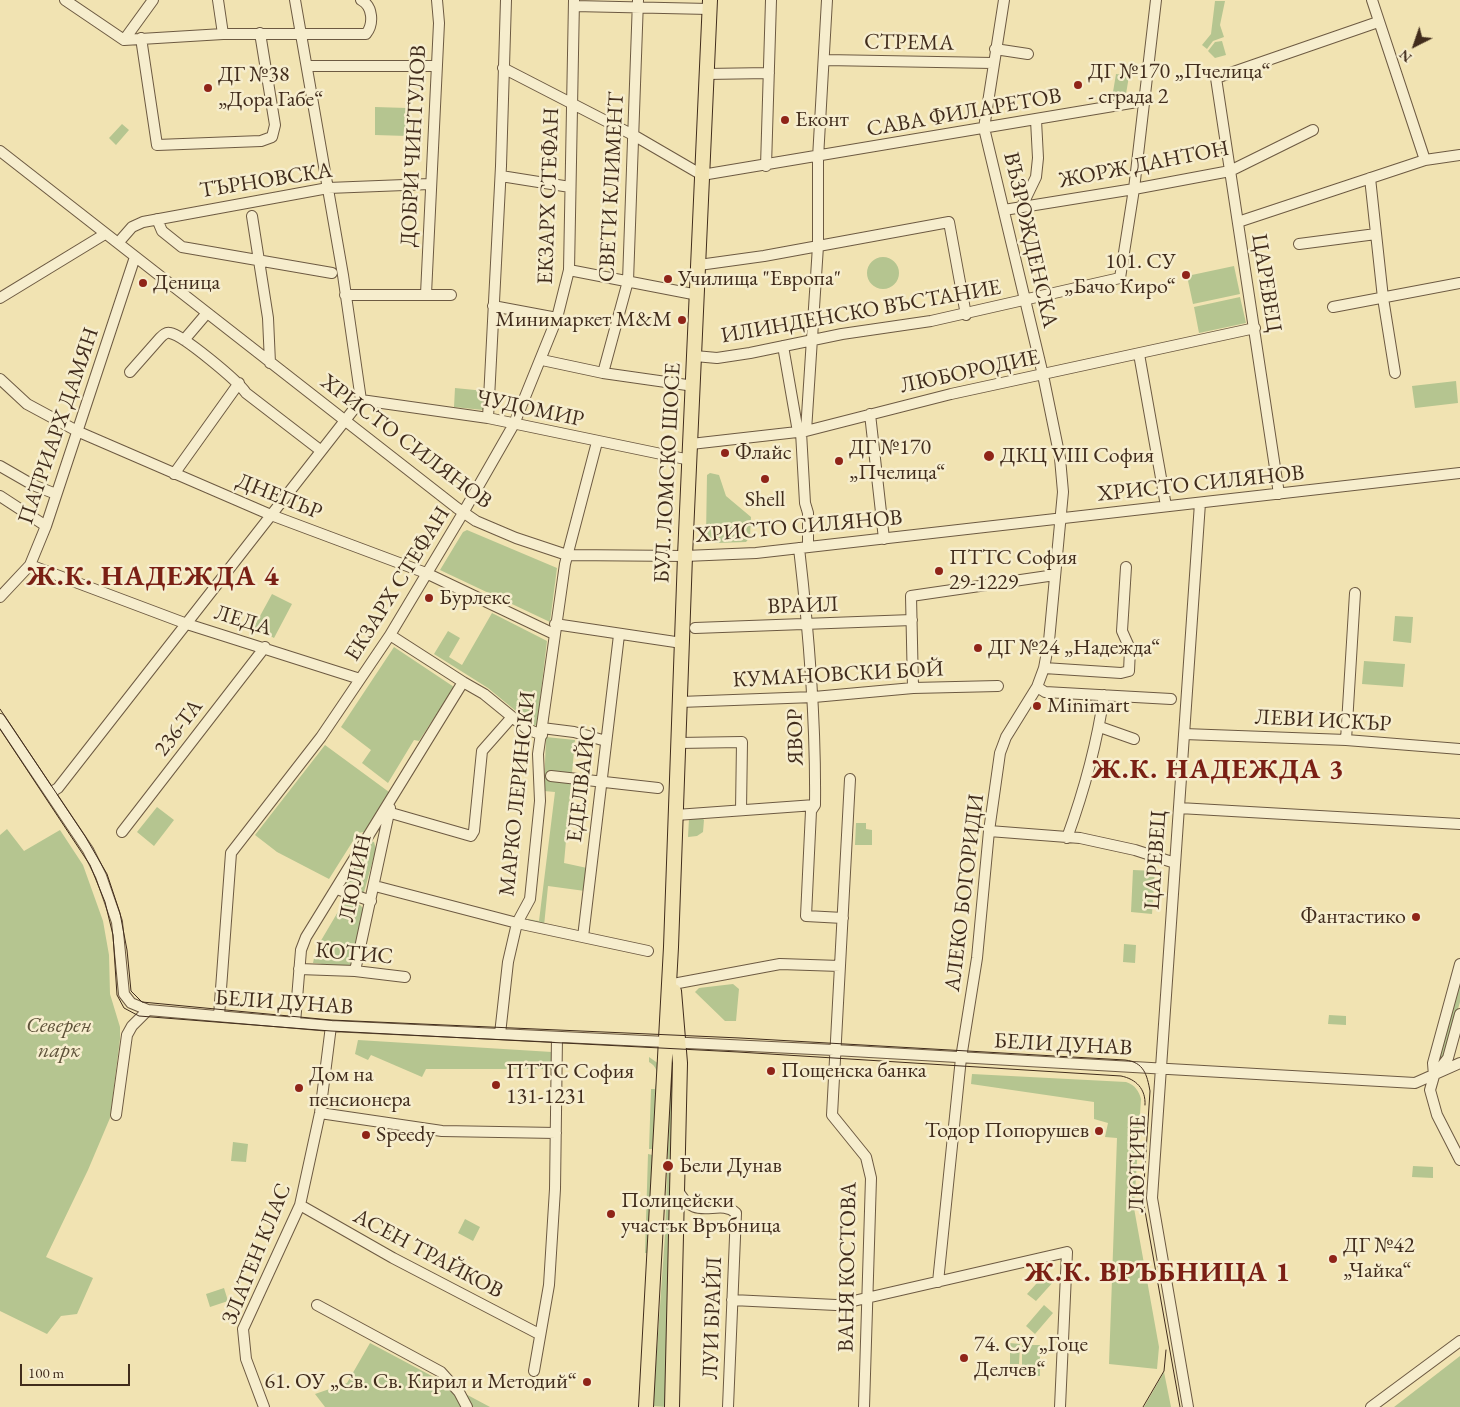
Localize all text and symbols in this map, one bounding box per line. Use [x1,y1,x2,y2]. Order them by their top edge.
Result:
north arrow [1390,20,1440,70]
street label: СТРЕМА [864,29,954,57]
street label: ДОБРИ ЧИНТУЛОВ [396,44,432,248]
text: N [1395,46,1415,67]
place label: ДГ №170 „Пчелица“ - сграда 2 [1088,59,1271,110]
place label: ДГ №38 „Дора Габе“ [218,62,323,114]
marker: ДГ №170 „Пчелица“ - сграда 2 [1072,79,1084,91]
marker: ДГ №38 „Дора Габе“ [202,82,214,94]
street label: САВА ФИЛАРЕТОВ [865,83,1063,143]
street label: СВЕТИ КЛИМЕНТ [594,91,630,283]
street label: ЕКЗАРХ СТЕФАН [533,107,565,285]
place label: Еконт [795,107,849,133]
marker: Еконт [779,114,791,126]
street label: ЖОРЖ ДАНТОН [1057,136,1231,194]
street label: ВЪЗРОЖДЕНСКА [997,150,1063,330]
street label: ТЪРНОВСКА [198,157,334,205]
street label: ЦАРЕВЕЦ [1245,232,1287,334]
place label: 101. СУ „Бачо Киро“ [1064,249,1176,300]
place label: Училища "Европа" [678,266,841,292]
marker: 101. СУ „Бачо Киро“ [1180,269,1192,281]
place label: Деница [153,270,220,296]
marker: Училища "Европа" [662,273,674,285]
street label: ИЛИНДЕНСКО ВЪСТАНИЕ [719,274,1003,350]
marker: Деница [137,277,149,289]
place label: Минимаркет М&М [495,307,672,333]
marker: Минимаркет М&М [676,314,688,326]
street label: ПАТРИАРХ ДАМЯН [13,324,105,528]
street label: ЛЮБОРОДИЕ [898,344,1042,400]
street label: БУЛ. ЛОМСКО ШОСЕ [649,362,687,584]
street label: ХРИСТО СИЛЯНОВ [315,369,497,515]
street label: ЧУДОМИР [474,385,586,433]
place label: ДГ №170 „Пчелица“ [849,435,945,486]
place label: Флайс [735,440,792,466]
place label: ДКЦ VIII София [1000,443,1154,469]
marker: Флайс [719,447,731,459]
marker: ДКЦ VIII София [982,449,996,463]
marker: ДГ №170 „Пчелица“ [833,455,845,467]
street label: ХРИСТО СИЛЯНОВ [1096,460,1306,508]
street label: ДНЕПЪР [232,468,326,526]
marker: Shell [759,473,771,485]
place label: Shell [745,487,785,513]
street label: ЕКЗАРХ СТЕФАН [340,502,456,666]
street label: ХРИСТО СИЛЯНОВ [694,505,904,549]
place label: ПТТС София 29-1229 [949,545,1077,596]
district label: Ж.К. НАДЕЖДА 4 [25,560,281,594]
marker: ПТТС София 29-1229 [933,565,945,577]
place label: Бурлекс [439,585,511,611]
marker: Бурлекс [423,592,435,604]
street label: ВРАИЛ [767,592,839,620]
street label: ЛЕДА [211,600,275,642]
place label: ДГ №24 „Надежда“ [988,635,1160,661]
marker: ДГ №24 „Надежда“ [972,642,984,654]
street label: КУМАНОВСКИ БОЙ [732,656,944,694]
street label: МАРКО ЛЕРИНСКИ [494,690,542,898]
place label: Minimart [1047,693,1129,719]
street label: 236-ТА [149,694,209,762]
marker: Minimart [1031,700,1043,712]
street label: ЛЕВИ ИСКЪР [1254,704,1392,738]
street label: ЯВОР [782,708,810,766]
street label: ЕДЕЛВАЙС [562,724,602,844]
district label: Ж.К. НАДЕЖДА 3 [1090,753,1346,787]
street label: АЛЕКО БОГОРИДИ [940,793,990,993]
street label: ЦАРЕВЕЦ [1139,810,1173,910]
street label: ЛЮЛИН [334,832,378,924]
place label: Фантастико [1301,904,1406,930]
marker: Фантастико [1410,911,1422,923]
street label: КОТИС [314,937,394,971]
street label: БЕЛИ ДУНАВ [214,985,354,1021]
park label: Северен парк [26,1013,92,1064]
street label: БЕЛИ ДУНАВ [993,1028,1133,1062]
place label: Пощенска банка [781,1058,927,1084]
place label: ПТТС София 131-1231 [506,1059,634,1110]
place label: Дом на пенсионера [309,1062,411,1114]
marker: Пощенска банка [765,1065,777,1077]
marker: ПТТС София 131-1231 [490,1079,502,1091]
marker: Дом на пенсионера [293,1082,305,1094]
street label: ЛЮТИЧЕ [1124,1115,1152,1213]
place label: Тодор Попорушев [925,1118,1089,1144]
place label: Speedy [376,1122,435,1148]
marker: Тодор Попорушев [1093,1125,1105,1137]
marker: Speedy [360,1129,372,1141]
place label: Бели Дунав [679,1153,782,1179]
marker: Бели Дунав [661,1159,675,1173]
street label: ЗЛАТЕН КЛАС [217,1180,297,1328]
street label: ВАНЯ КОСТОВА [833,1182,863,1352]
place label: Полицейски участък Връбница [621,1188,781,1240]
street label: АСЕН ТРАЙКОВ [349,1203,507,1305]
marker: Полицейски участък Връбница [605,1208,617,1220]
place label: ДГ №42 „Чайка“ [1343,1233,1414,1284]
marker: ДГ №42 „Чайка“ [1327,1253,1339,1265]
street label: ЛУИ БРАЙЛ [698,1256,728,1380]
district label: Ж.К. ВРЪБНИЦА 1 [1023,1256,1293,1290]
place label: 74. СУ „Гоце Делчев“ [974,1332,1088,1384]
marker: 74. СУ „Гоце Делчев“ [958,1352,970,1364]
scale bar [22,1354,132,1386]
text: 100 m [28,1363,64,1382]
place label: 61. ОУ „Св. Св. Кирил и Методий“ [264,1369,577,1395]
marker: 61. ОУ „Св. Св. Кирил и Методий“ [581,1376,593,1388]

